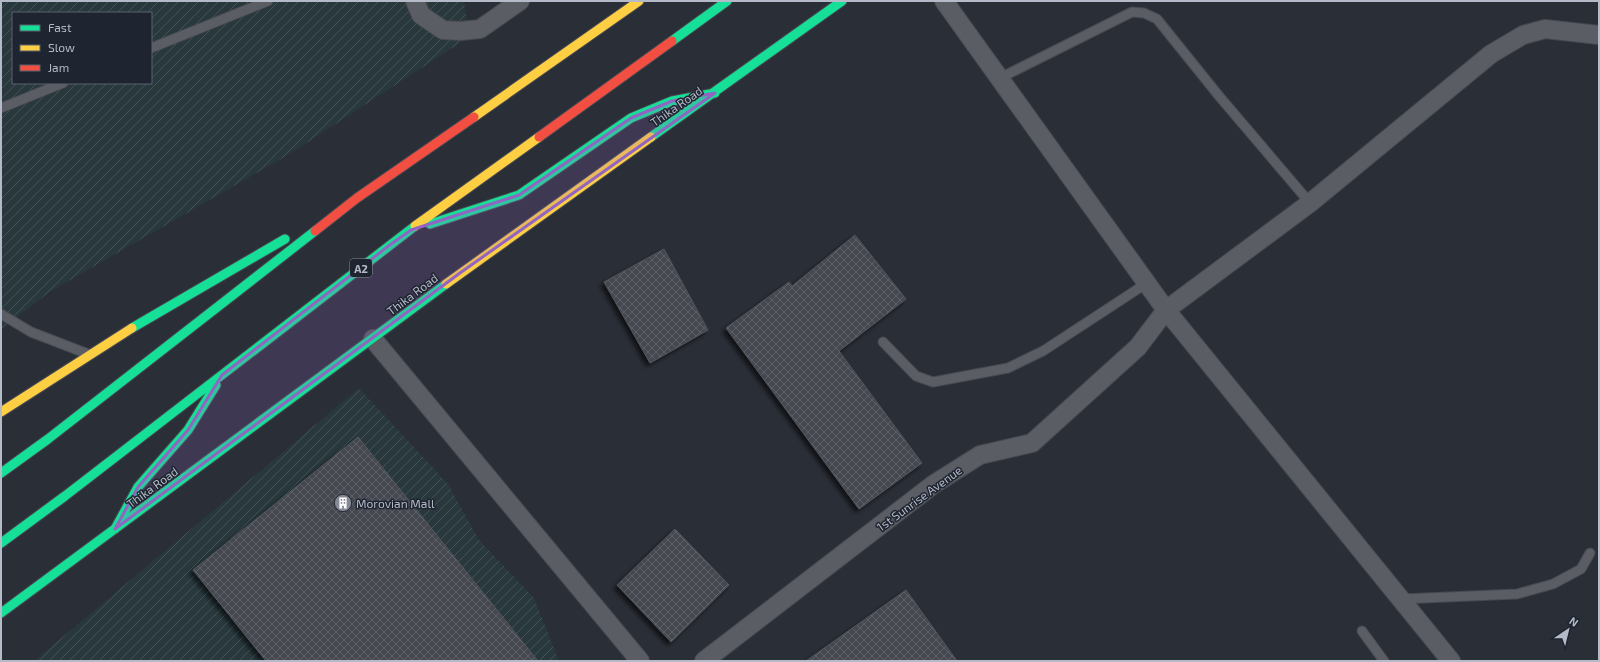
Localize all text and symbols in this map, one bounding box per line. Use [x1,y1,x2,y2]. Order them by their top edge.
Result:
legend [12,12,152,84]
text: Fast [48,20,72,34]
text: Slow [48,40,75,54]
text: Jam [48,60,69,74]
street label: Thika Road [647,83,705,129]
road number: A2 [350,259,372,277]
street label: Thika Road [384,270,440,318]
street label: 1st Sunrise Avenue [874,462,964,534]
street label: Thika Road [124,464,180,510]
building icon: Morovian Mall [333,493,353,513]
place label: Morovian Mall [356,496,435,510]
north arrow [1548,610,1588,650]
text: N [1567,614,1581,629]

